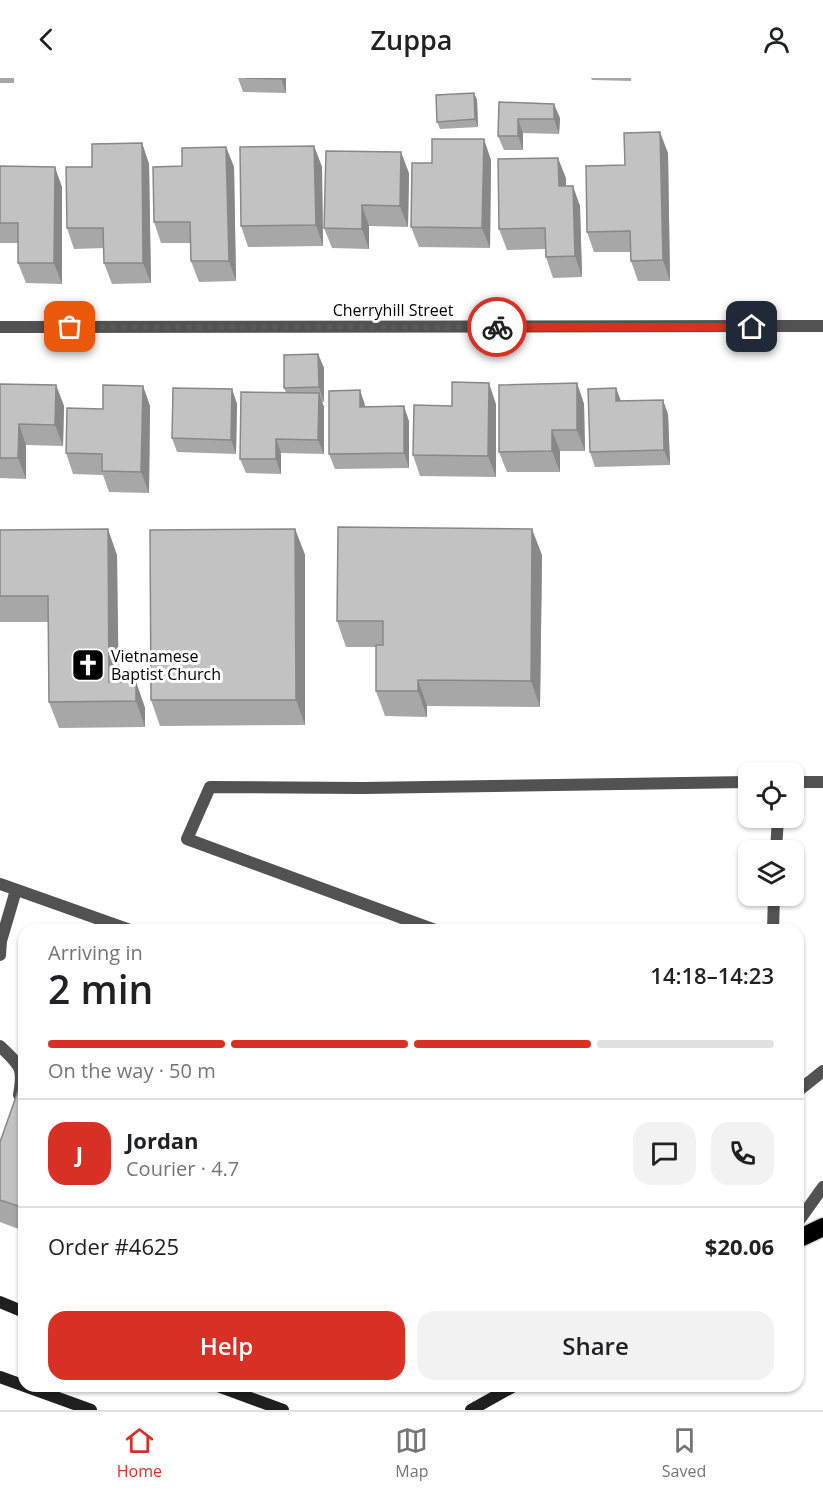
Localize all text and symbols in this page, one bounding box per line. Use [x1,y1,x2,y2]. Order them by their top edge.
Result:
text: Zuppa [371,21,452,58]
icon: back [30,23,63,56]
icon: person [760,23,793,56]
courier [467,297,527,357]
street label: Cherryhill Street [333,299,454,321]
pin [44,301,95,352]
pin [726,301,777,352]
icon: bag [53,310,86,343]
icon: home [735,310,768,343]
icon: bike [481,311,514,344]
place label: Vietnamese Baptist Church [111,645,221,685]
church icon: Vietnamese Baptist Church [70,647,106,683]
map controls [738,762,804,906]
button: locate [738,762,804,828]
button: layers [738,840,804,906]
text: Arriving in [48,939,143,966]
text: 14:18–14:23 [650,960,774,990]
text: 2 min [48,962,153,1015]
text: On the way · 50 m [48,1057,216,1084]
button: chat [633,1122,696,1185]
button: phone [711,1122,774,1185]
text: Jordan [126,1125,199,1155]
text: J [76,1138,83,1168]
text: Courier · 4.7 [126,1155,239,1182]
text: Order #4625 [48,1231,179,1261]
text: $20.06 [705,1231,774,1261]
button: Help [48,1311,405,1380]
button: Share [417,1311,774,1380]
tab: Home [117,1424,162,1482]
tab: Map [395,1424,428,1482]
tab: Saved [662,1424,706,1482]

